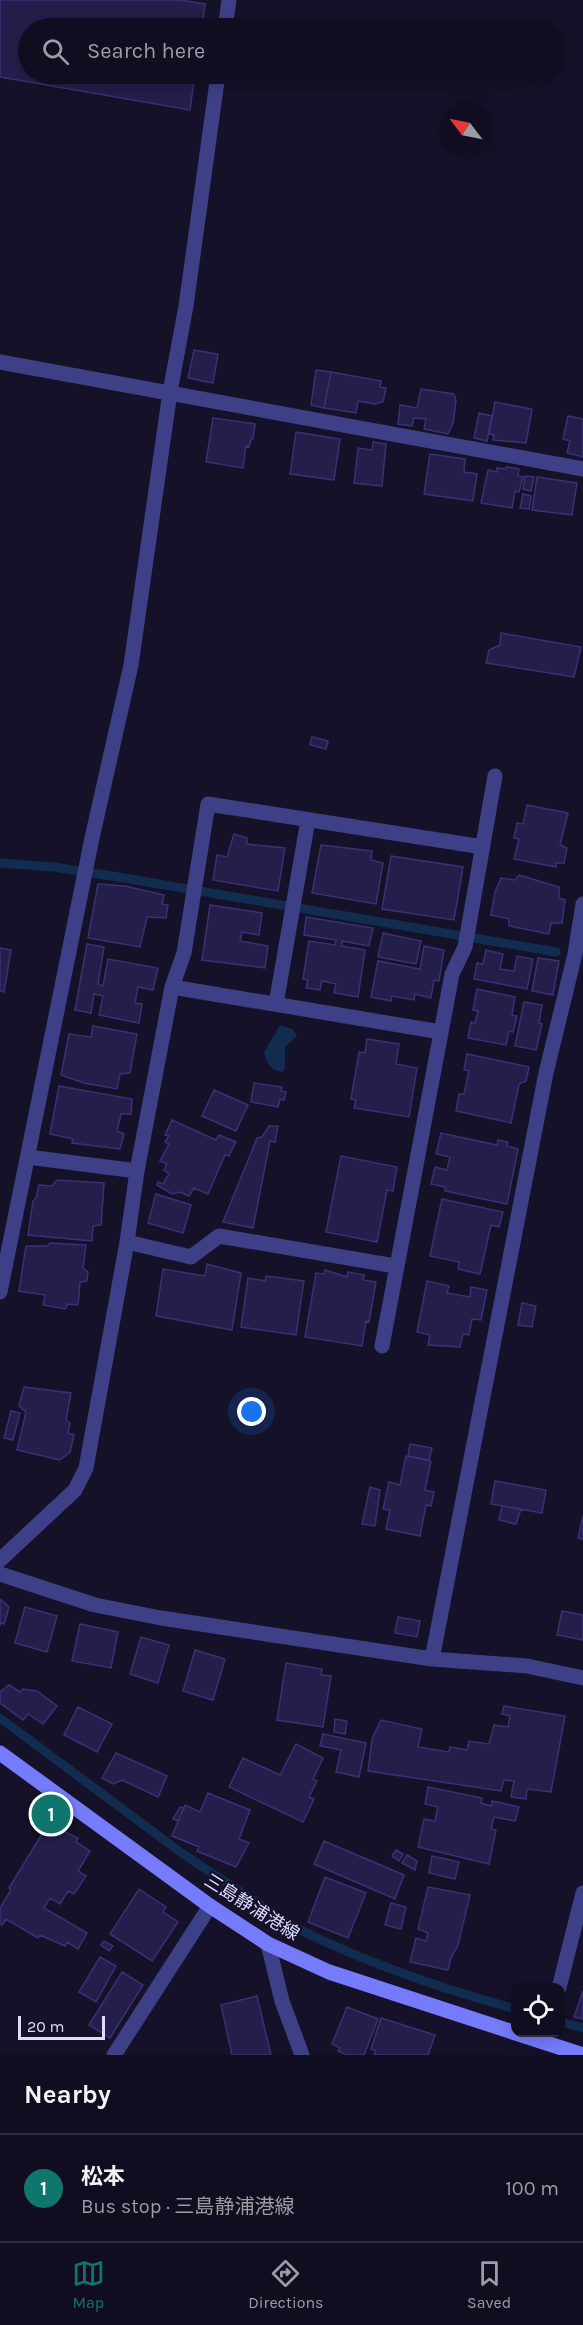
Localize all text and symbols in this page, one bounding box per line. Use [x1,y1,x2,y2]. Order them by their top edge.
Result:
search box [18,18,565,84]
icon: search [39,35,72,68]
text: Search here [87,38,205,64]
north arrow [439,102,493,156]
your location [237,1397,266,1426]
pin: 1 [32,1792,70,1836]
street label: 三島静浦港線 [200,1869,304,1945]
map controls [511,1983,565,2037]
button: locate [511,1983,565,2037]
scale bar [18,2013,105,2040]
text: 20 m [27,2017,65,2036]
text: Nearby [24,2079,111,2110]
text: 松本 [81,2164,125,2190]
text: 1 [40,2177,47,2200]
text: 100 m [505,2177,559,2200]
text: Bus stop · 三島静浦港線 [81,2195,295,2218]
tab: Map [72,2257,105,2312]
tab: Directions [248,2257,323,2312]
tab: Saved [467,2257,511,2312]

